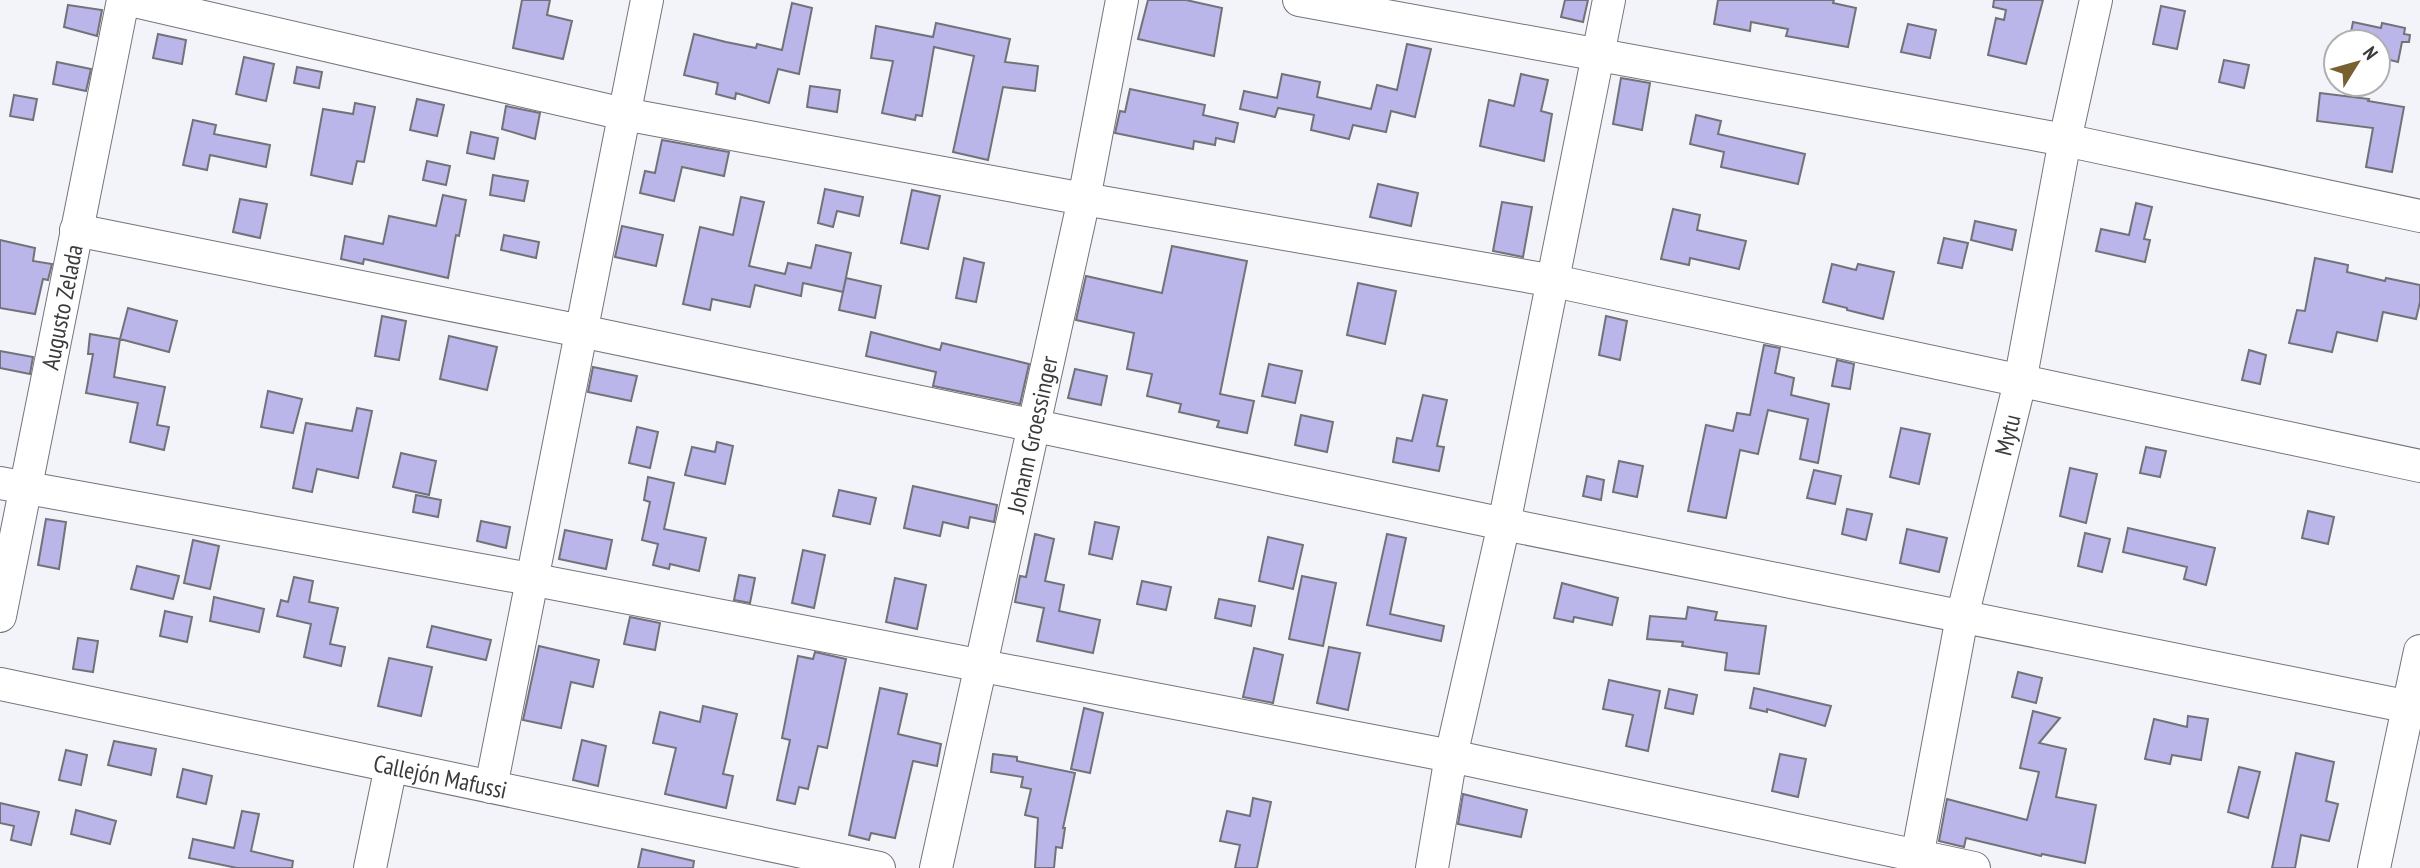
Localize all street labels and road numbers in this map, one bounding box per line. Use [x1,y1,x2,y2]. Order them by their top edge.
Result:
street label: Augusto Zelada [34,242,89,372]
street label: Johann Groessinger [999,353,1064,517]
street label: Mytu [1987,411,2027,459]
street label: Callejón Mafussi [371,747,510,805]

